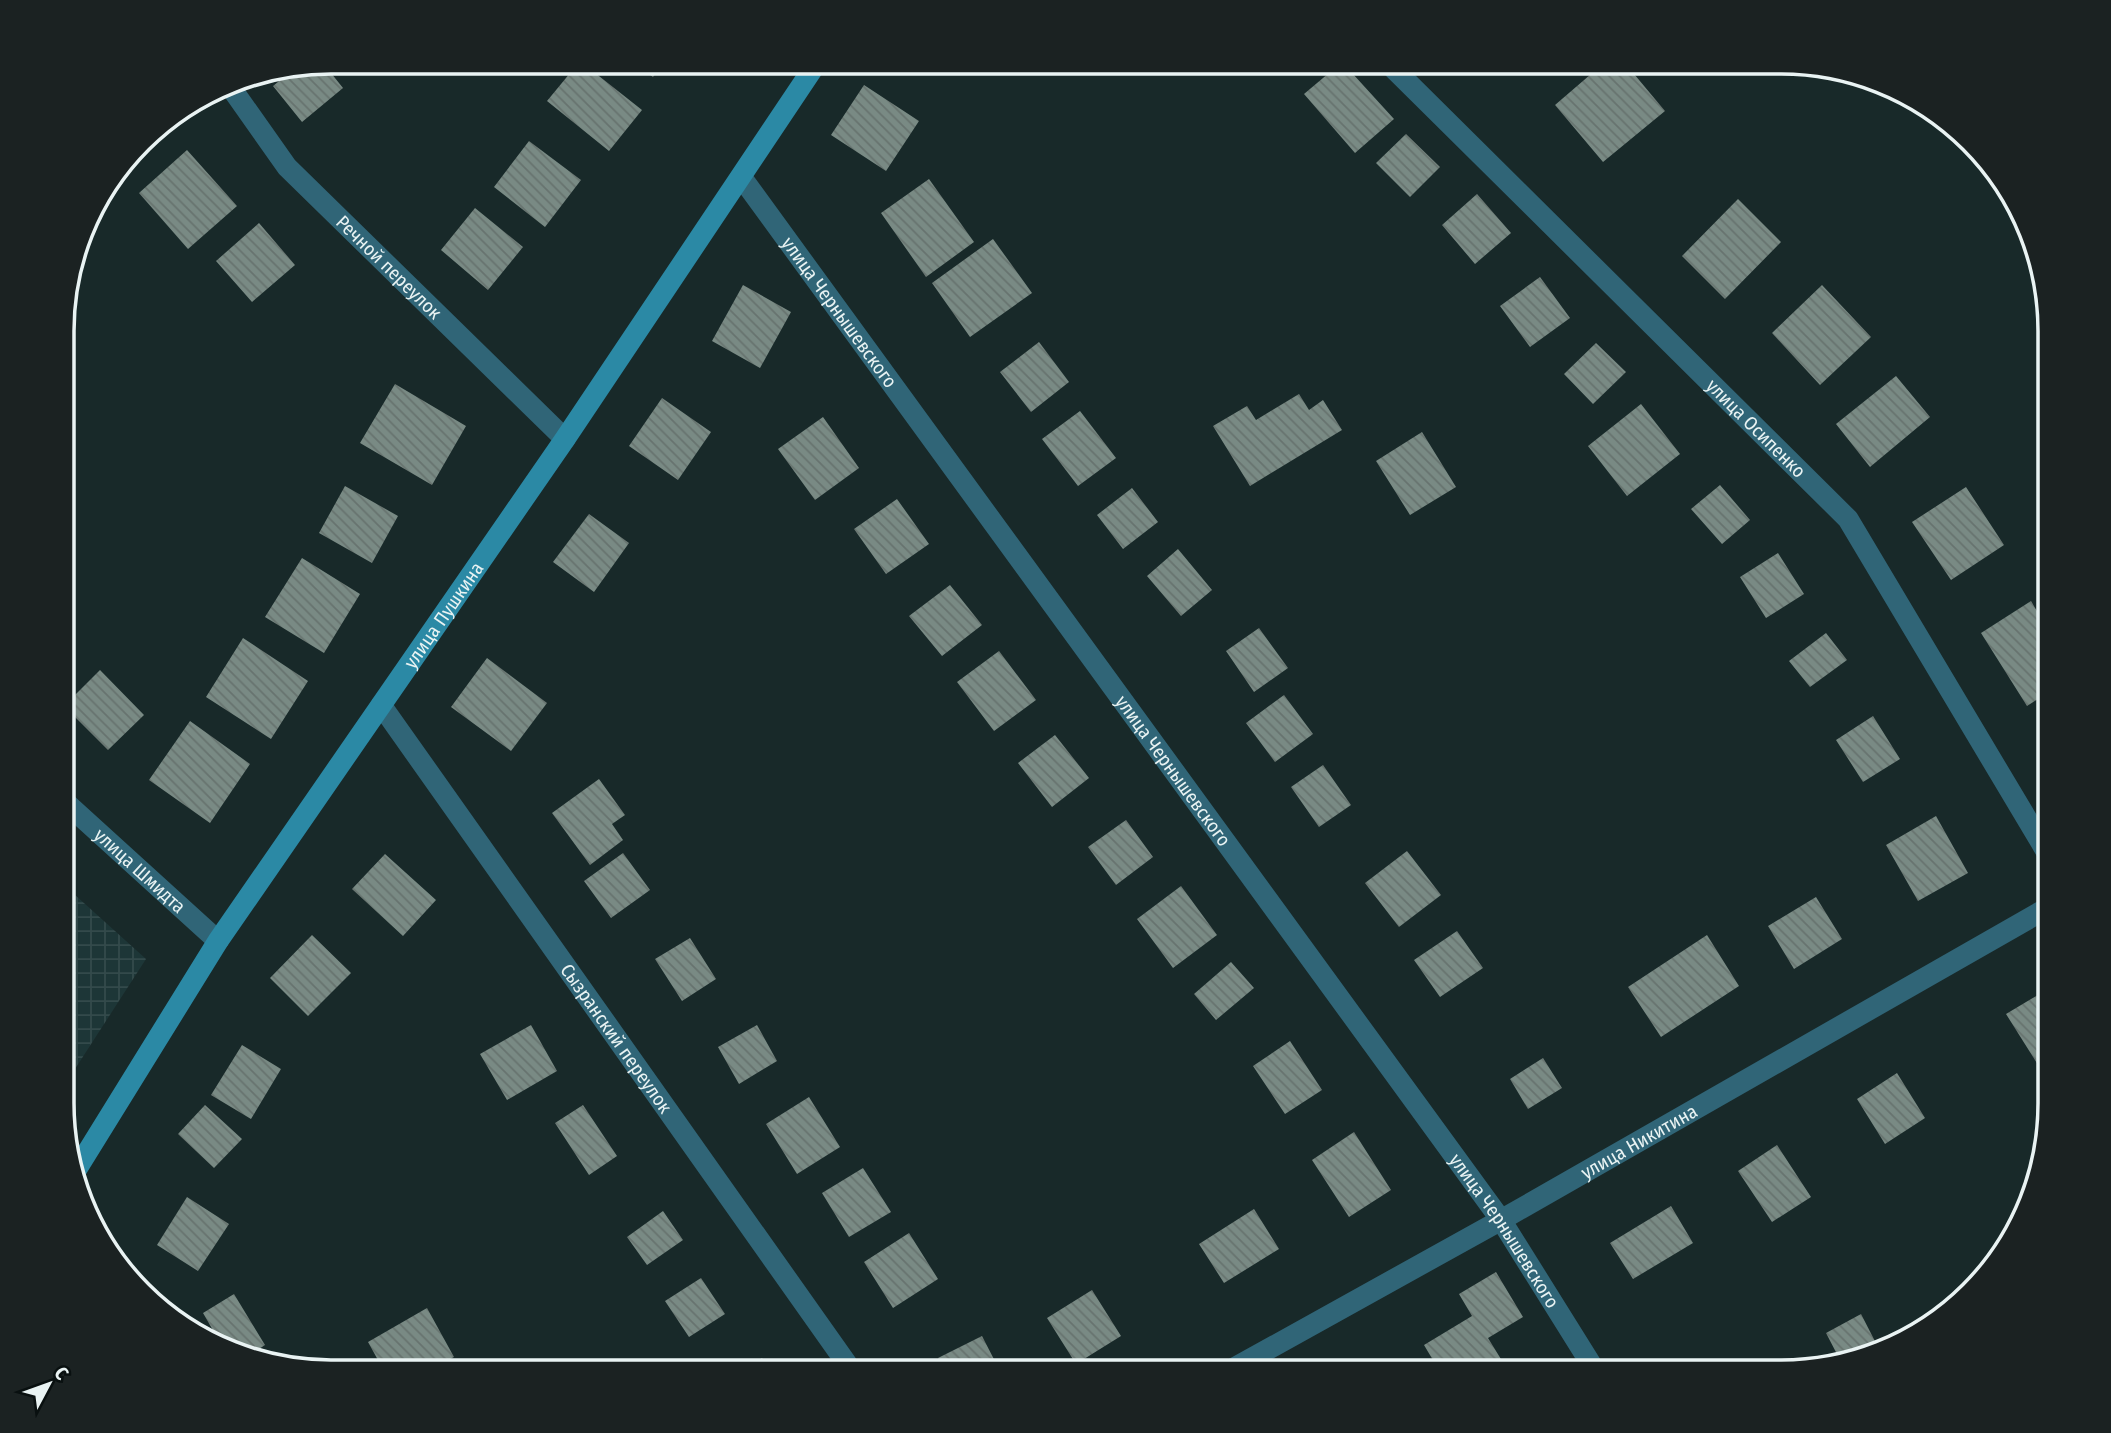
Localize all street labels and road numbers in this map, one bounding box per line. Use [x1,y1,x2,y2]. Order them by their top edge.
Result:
street label: Речной переулок [332,210,447,324]
street label: улица Чернышевского [777,232,902,392]
street label: улица Осипенко [1702,374,1811,482]
street label: улица Пушкина [399,557,488,673]
street label: улица Чернышевского [1111,691,1236,850]
street label: улица Шмидта [90,823,191,918]
street label: Сызранский переулок [556,959,677,1117]
street label: улица Никитина [1576,1099,1701,1184]
street label: улица Чернышевского [1445,1149,1564,1312]

